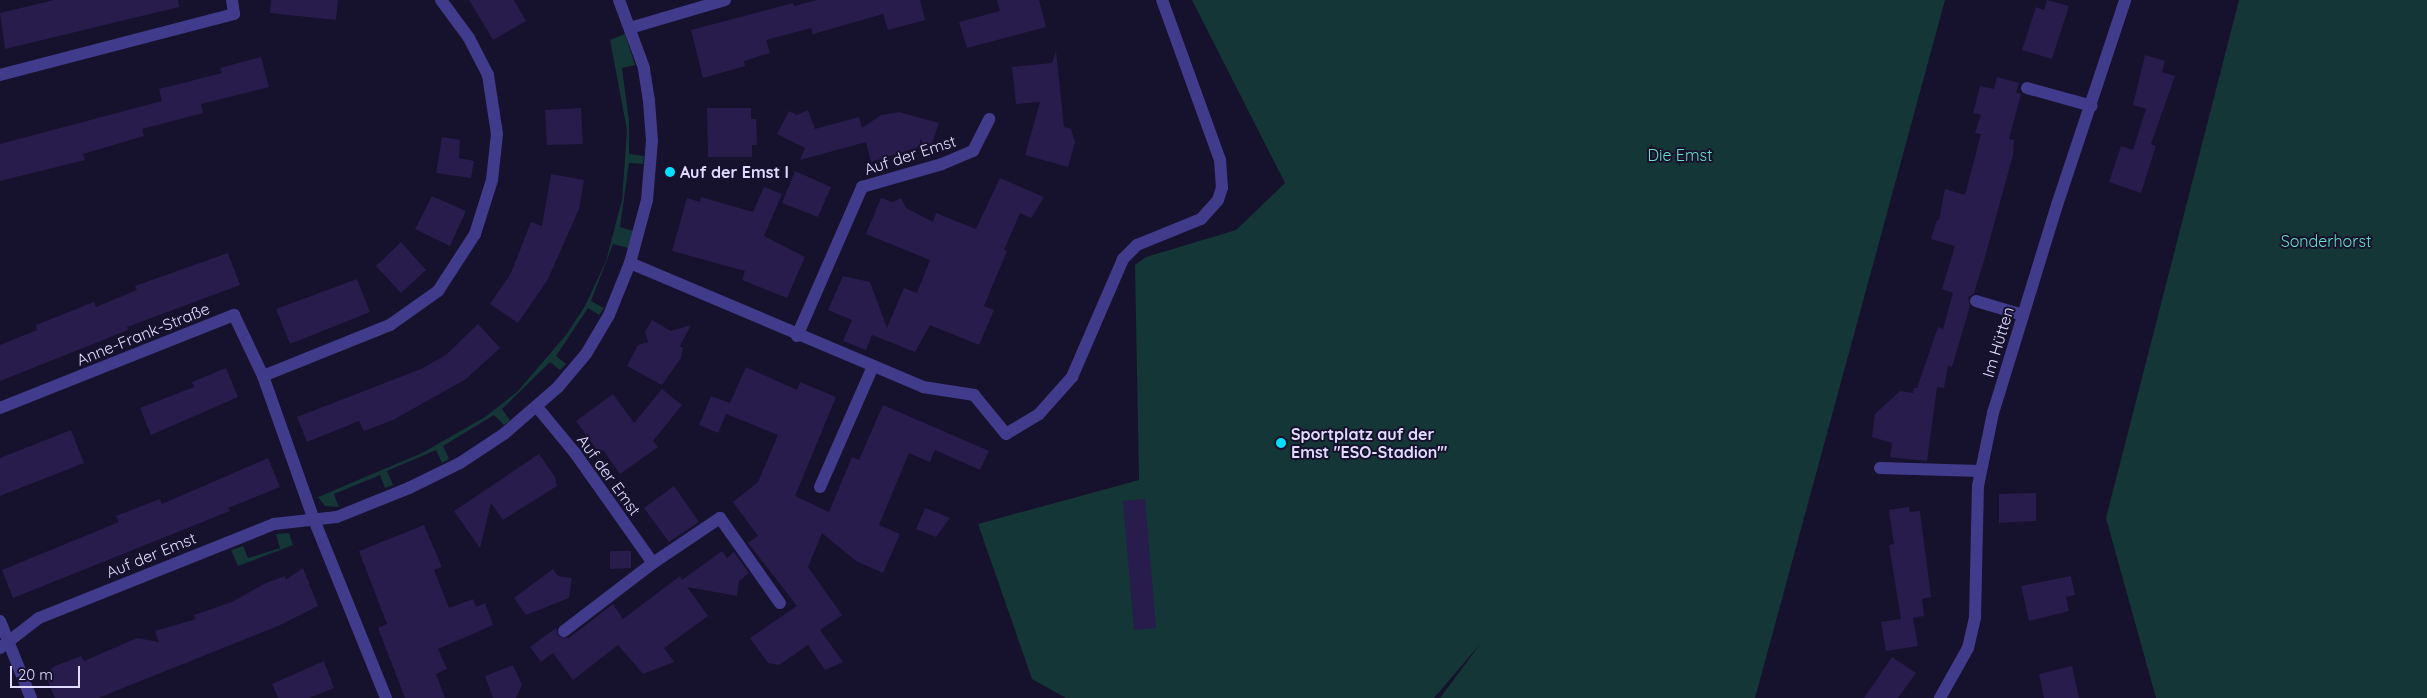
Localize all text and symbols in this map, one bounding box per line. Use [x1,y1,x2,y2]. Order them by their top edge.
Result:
street label: Auf der Emst [862,131,958,179]
park label: Die Emst [1648,145,1712,165]
place label: Auf der Emst I [680,162,789,182]
marker: Auf der Emst I [664,166,676,178]
park label: Sonderhorst [2281,231,2371,251]
street label: Anne-Frank-Straße [74,299,212,369]
street label: Im Hütten [1978,304,2018,380]
place label: Sportplatz auf der Emst "ESO-Stadion'" [1291,424,1447,462]
street label: Auf der Emst [573,431,645,519]
marker: Sportplatz auf der Emst "ESO-Stadion'" [1275,437,1287,449]
street label: Auf der Emst [103,528,199,582]
scale bar [12,656,82,688]
text: 20 m [18,665,53,684]

